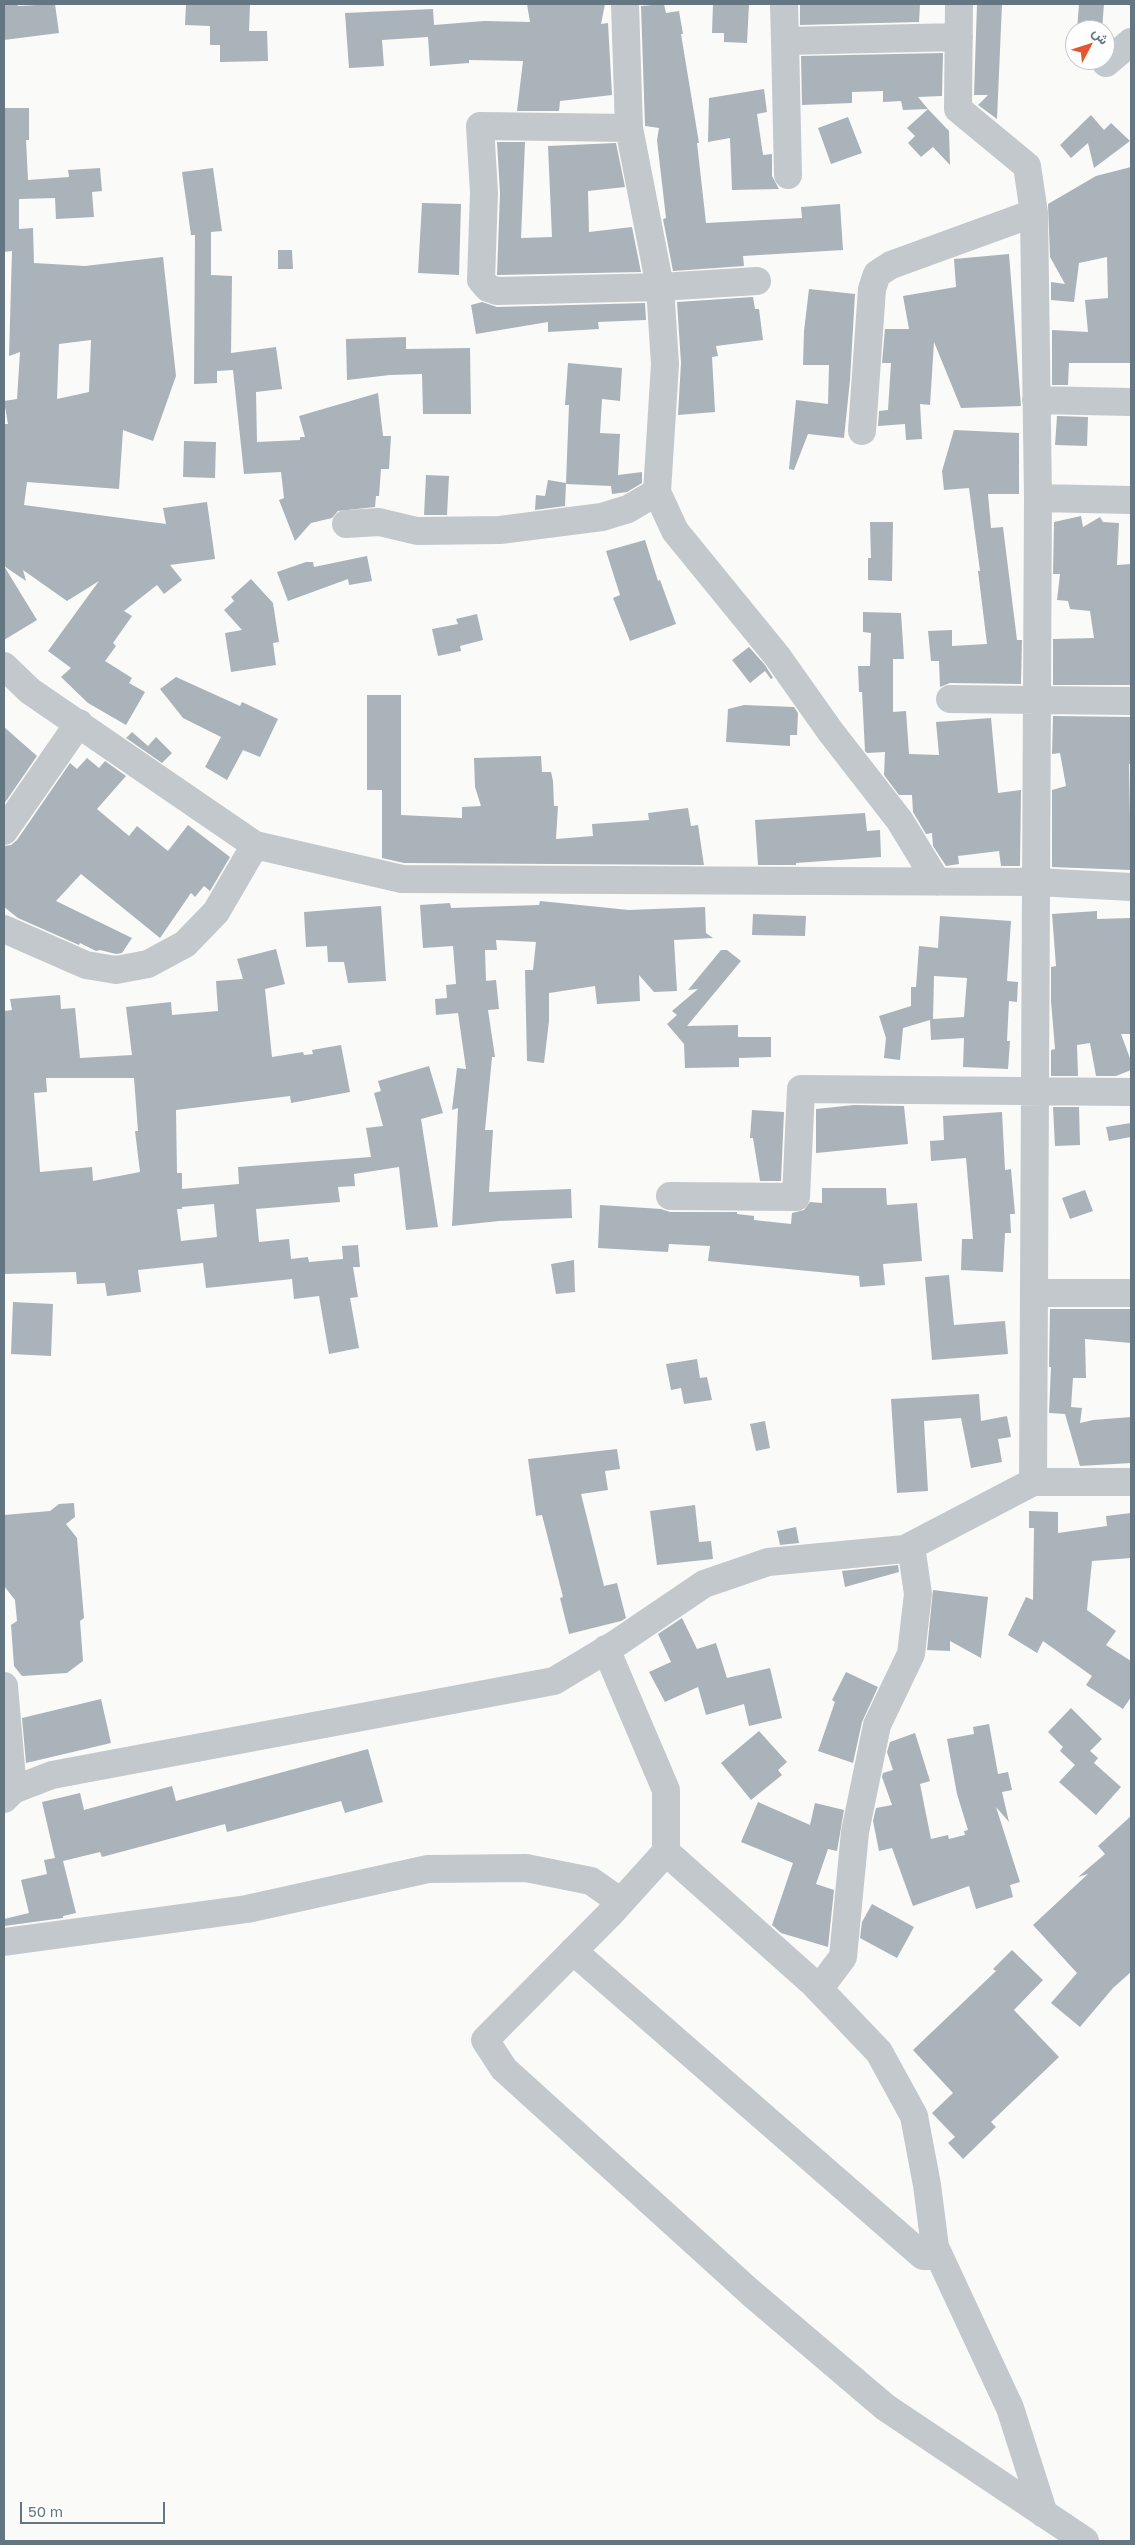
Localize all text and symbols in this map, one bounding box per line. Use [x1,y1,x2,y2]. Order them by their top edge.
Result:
north arrow [1065,20,1115,70]
text: ش [1089,24,1113,48]
scale bar [22,2492,168,2524]
text: 50 m [28,2502,63,2520]

